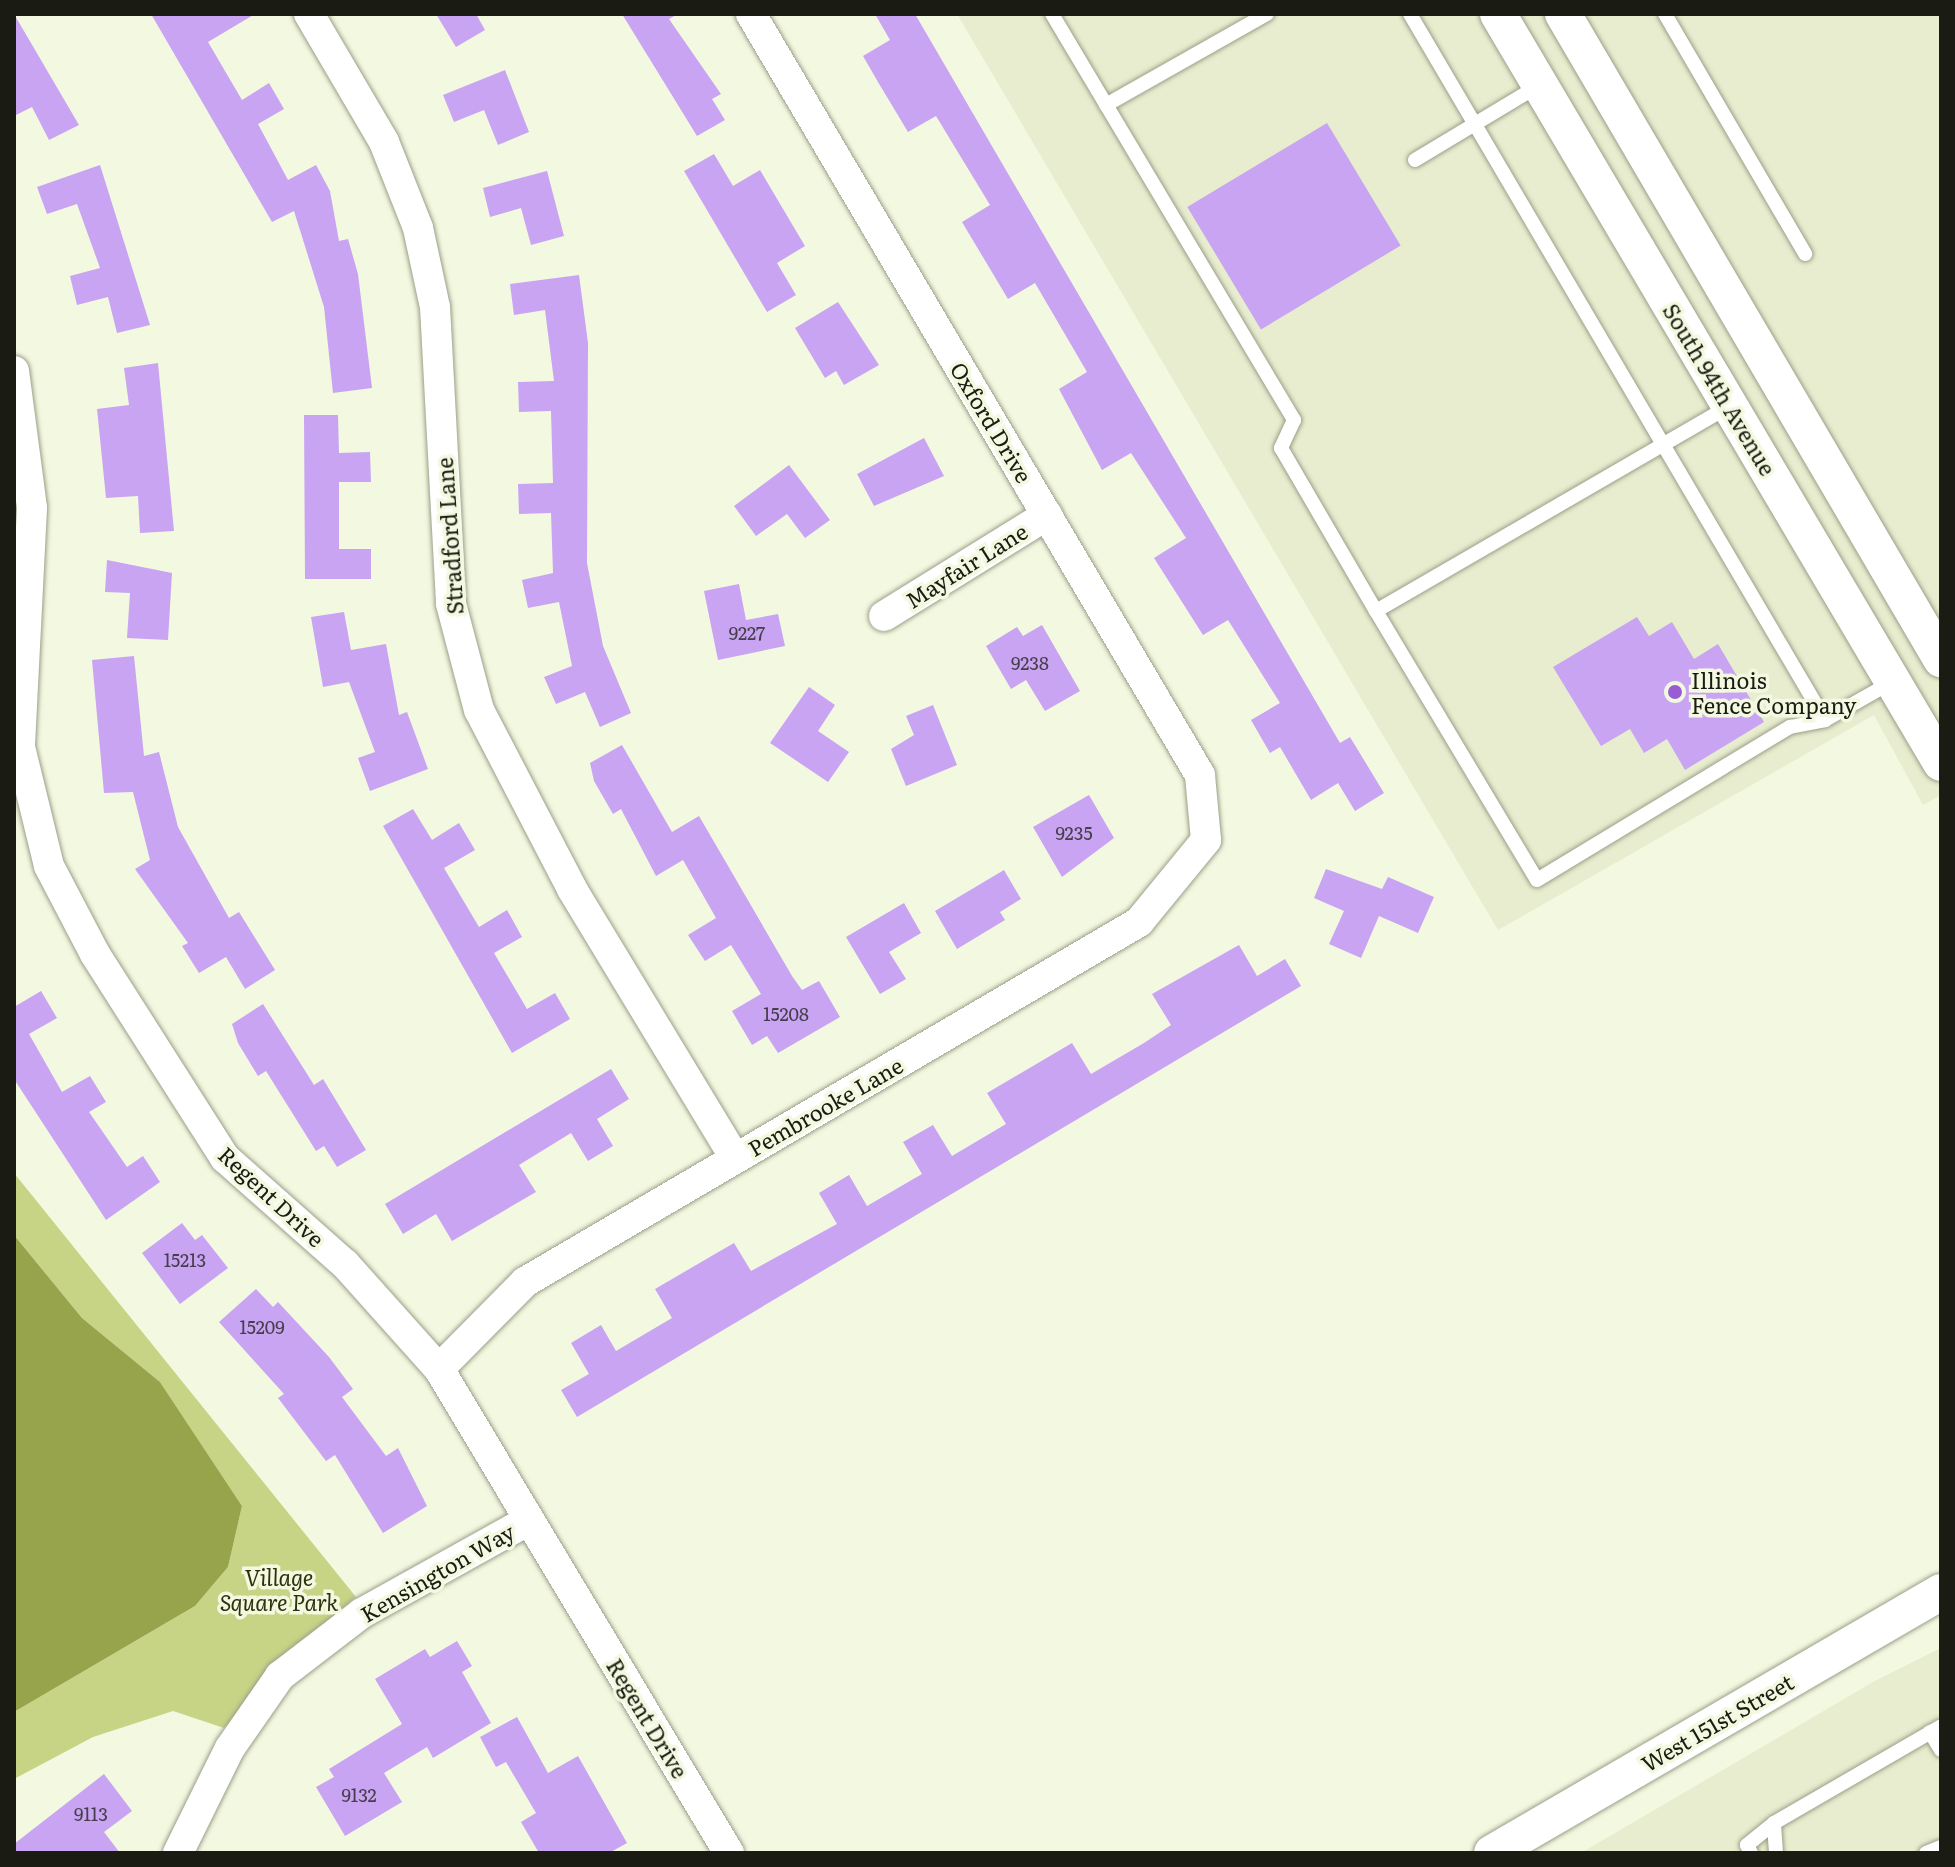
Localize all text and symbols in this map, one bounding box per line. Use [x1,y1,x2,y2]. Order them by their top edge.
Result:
street label: South 94th Avenue [1658,298,1782,480]
street label: Oxford Drive [946,357,1038,487]
street label: Stradford Lane [430,457,468,615]
street label: Mayfair Lane [900,517,1032,613]
house number: 9227 [729,622,765,644]
house number: 9238 [1011,652,1049,674]
place label: Illinois Fence Company [1691,666,1856,718]
marker: Illinois Fence Company [1666,683,1684,701]
house number: 9235 [1055,822,1093,844]
house number: 15208 [763,1003,809,1025]
street label: Pembrooke Lane [743,1051,907,1161]
street label: Regent Drive [214,1140,330,1252]
house number: 15213 [164,1249,206,1271]
house number: 15209 [239,1316,285,1338]
street label: Kensington Way [355,1517,519,1627]
park label: Village Square Park [220,1563,338,1614]
street label: Regent Drive [602,1653,694,1783]
street label: West 151st Street [1636,1668,1798,1776]
house number: 9132 [341,1784,377,1806]
house number: 9113 [74,1803,108,1825]

